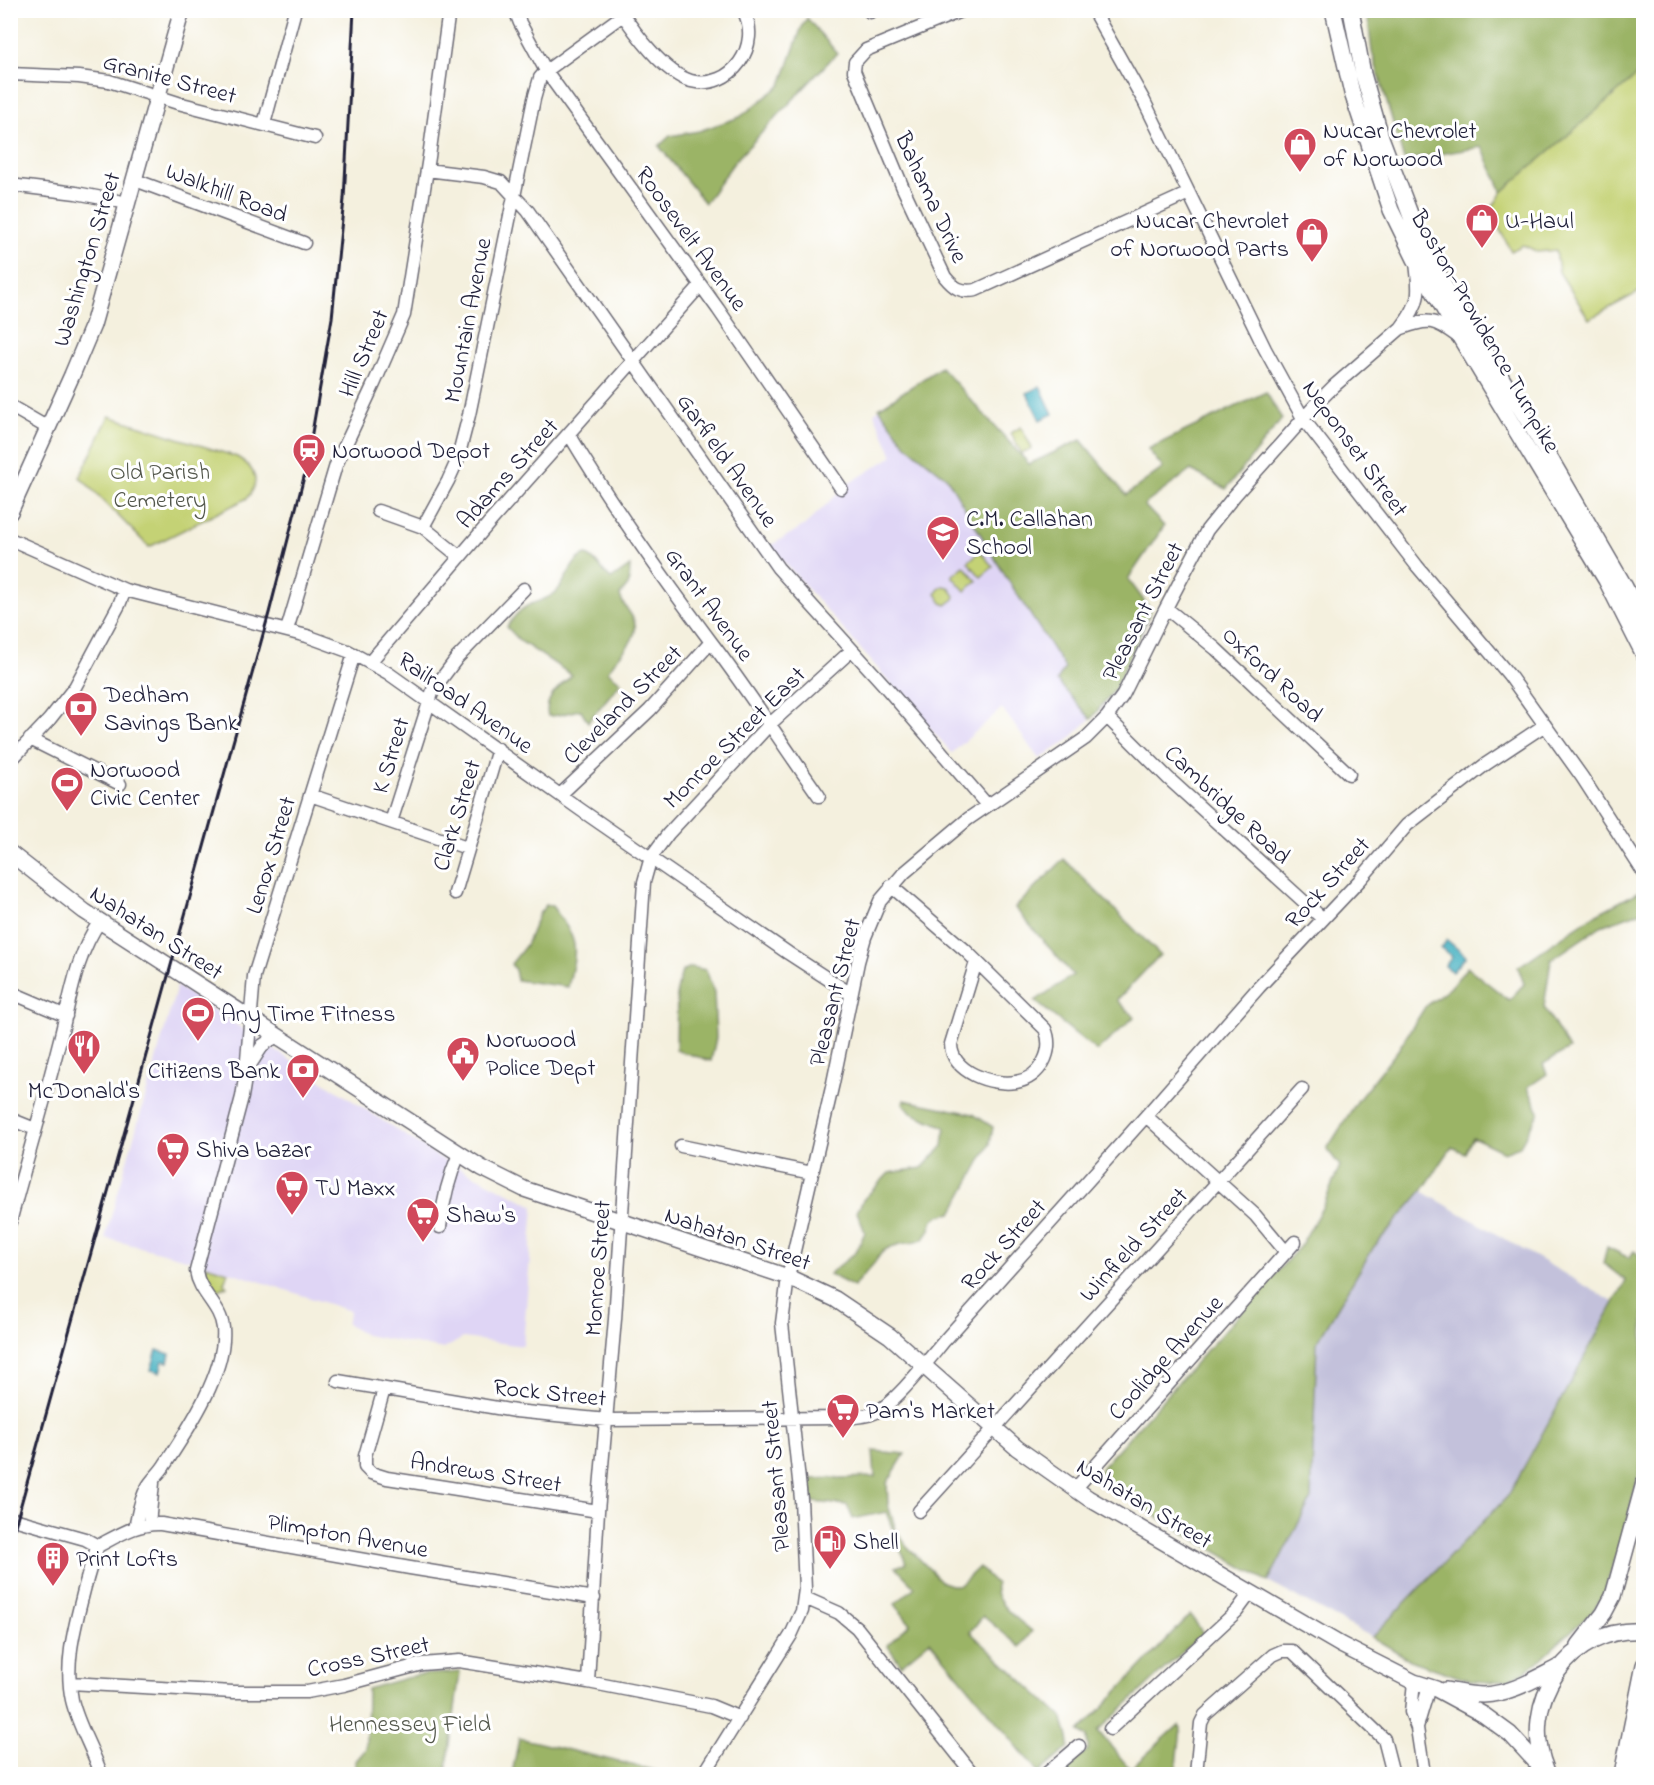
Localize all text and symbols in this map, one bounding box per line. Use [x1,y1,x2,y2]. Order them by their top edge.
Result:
street label: Granite Street [99,46,240,115]
place label: Nucar Chevrolet of Norwood [1323,115,1477,178]
street label: Bahama Drive [884,126,976,270]
shop icon: Nucar Chevrolet of Norwood [1282,126,1318,173]
street label: Walkhill Road [160,155,293,234]
street label: Roosevelt Avenue [625,160,755,319]
street label: Washington Street [45,168,132,351]
shop icon: U-Haul [1464,202,1500,249]
street label: Boston-Providence Turnpike [1399,203,1568,461]
place label: Nucar Chevrolet of Norwood Parts [1110,205,1289,268]
place label: U-Haul [1505,205,1574,240]
shop icon: Nucar Chevrolet of Norwood Parts [1294,216,1330,263]
street label: Mountain Avenue [436,235,503,406]
street label: Hill Street [331,304,400,404]
street label: Neponset Street [1292,374,1416,525]
street label: Garfield Avenue [667,387,785,536]
street label: Adams Street [449,411,568,538]
station icon: Norwood Depot [291,432,327,479]
place label: Norwood Depot [332,435,490,470]
park label: Old Parish Cemetery [110,456,210,520]
place label: C.M. Callahan School [966,503,1093,566]
school or university icon: C.M. Callahan School [925,514,961,561]
street label: Pleasant Street [1094,537,1194,688]
street label: Grant Avenue [655,541,761,670]
street label: Oxford Road [1213,619,1330,733]
street label: Cleveland Street [556,638,692,774]
street label: Railroad Avenue [390,644,540,764]
street label: Monroe Street East [656,659,815,818]
place label: Dedham Savings Bank [103,679,239,742]
bank icon: Dedham Savings Bank [63,690,99,737]
street label: K Street [364,713,421,798]
street label: Cambridge Road [1155,738,1298,874]
place label: Norwood Civic Center [90,754,200,817]
street label: Clark Street [425,756,492,876]
sports icon: Norwood Civic Center [49,765,85,812]
street label: Lenox Street [238,793,307,919]
street label: Rock Street [1278,830,1380,938]
street label: Nahatan Street [82,878,229,990]
street label: Pleasant Street [801,915,872,1070]
sports icon: Any Time Fitness [180,995,216,1042]
place label: Any Time Fitness [221,998,395,1034]
place label: Norwood Police Dept [486,1024,595,1087]
restaurant icon: McDonald's [66,1028,102,1075]
public building icon: Norwood Police Dept [445,1035,481,1082]
bank icon: Citizens Bank [285,1052,321,1099]
place label: Citizens Bank [148,1055,280,1090]
place label: McDonald's [28,1075,140,1110]
supermarket icon: Shiva bazar [155,1131,191,1178]
place label: Shiva bazar [196,1134,312,1169]
supermarket icon: TJ Maxx [274,1169,310,1216]
place label: TJ Maxx [315,1172,396,1207]
street label: Winfield Street [1072,1180,1197,1311]
street label: Rock Street [954,1192,1056,1300]
supermarket icon: Shaw's [405,1196,441,1243]
place label: Shaw's [446,1199,516,1234]
street label: Monroe Street [577,1199,622,1337]
street label: Nahatan Street [659,1199,815,1282]
street label: Coolidge Avenue [1101,1288,1233,1429]
street label: Rock Street [492,1371,608,1418]
supermarket icon: Pam's Market [825,1392,861,1439]
place label: Pam's Market [866,1395,995,1430]
street label: Pleasant Street [753,1399,802,1553]
street label: Andrews Street [407,1445,564,1504]
street label: Nahatan Street [1069,1451,1218,1560]
street label: Plimpton Avenue [264,1506,431,1569]
fuel station icon: Shell [812,1523,848,1570]
place label: Shell [853,1526,899,1561]
building icon: Print Lofts [35,1540,71,1587]
place label: Print Lofts [76,1543,178,1578]
street label: Cross Street [304,1628,433,1688]
park label: Hennessey Field [329,1708,491,1744]

